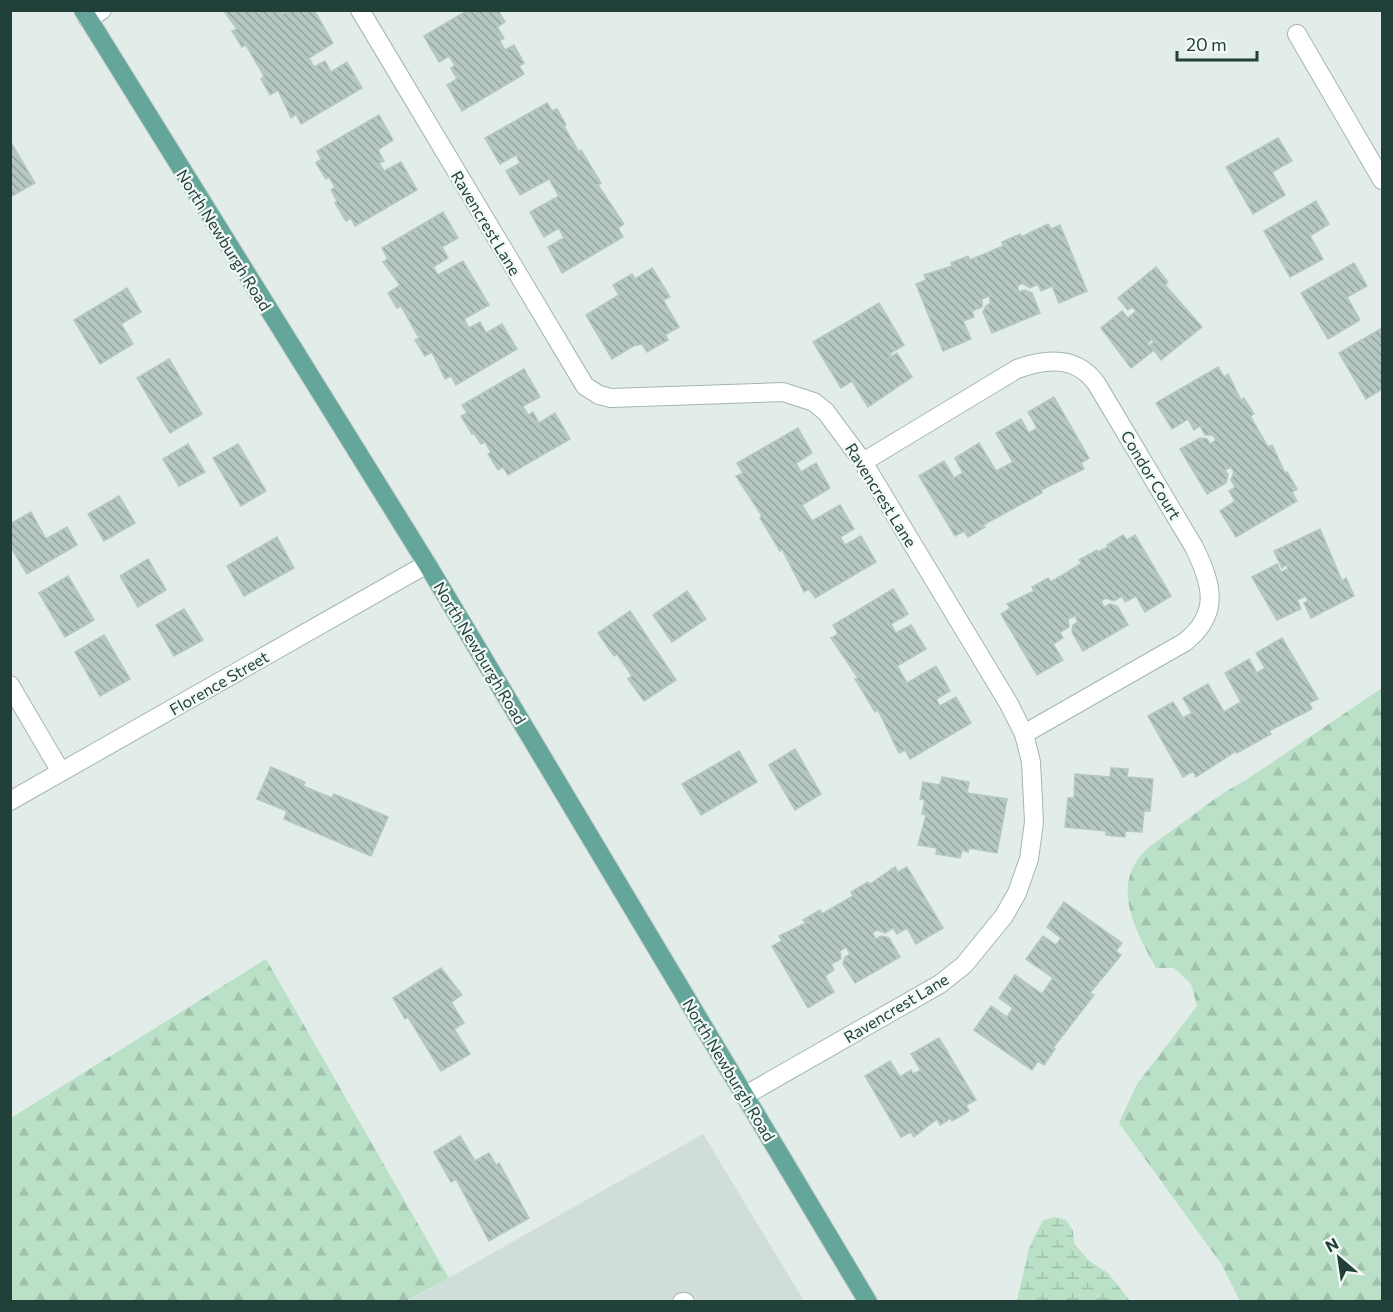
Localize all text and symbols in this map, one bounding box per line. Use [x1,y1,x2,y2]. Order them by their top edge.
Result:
scale bar [1177,24,1256,62]
text: 20 m [1186,33,1227,55]
street label: North Newburgh Road [173,166,276,314]
street label: Ravencrest Lane [448,167,525,279]
street label: Condor Court [1117,427,1186,523]
street label: Ravencrest Lane [842,439,921,550]
street label: North Newburgh Road [430,578,531,727]
street label: Florence Street [166,646,272,719]
street label: Ravencrest Lane [840,969,952,1046]
street label: North Newburgh Road [679,995,780,1144]
north arrow [1309,1228,1369,1288]
text: N [1322,1233,1341,1256]

